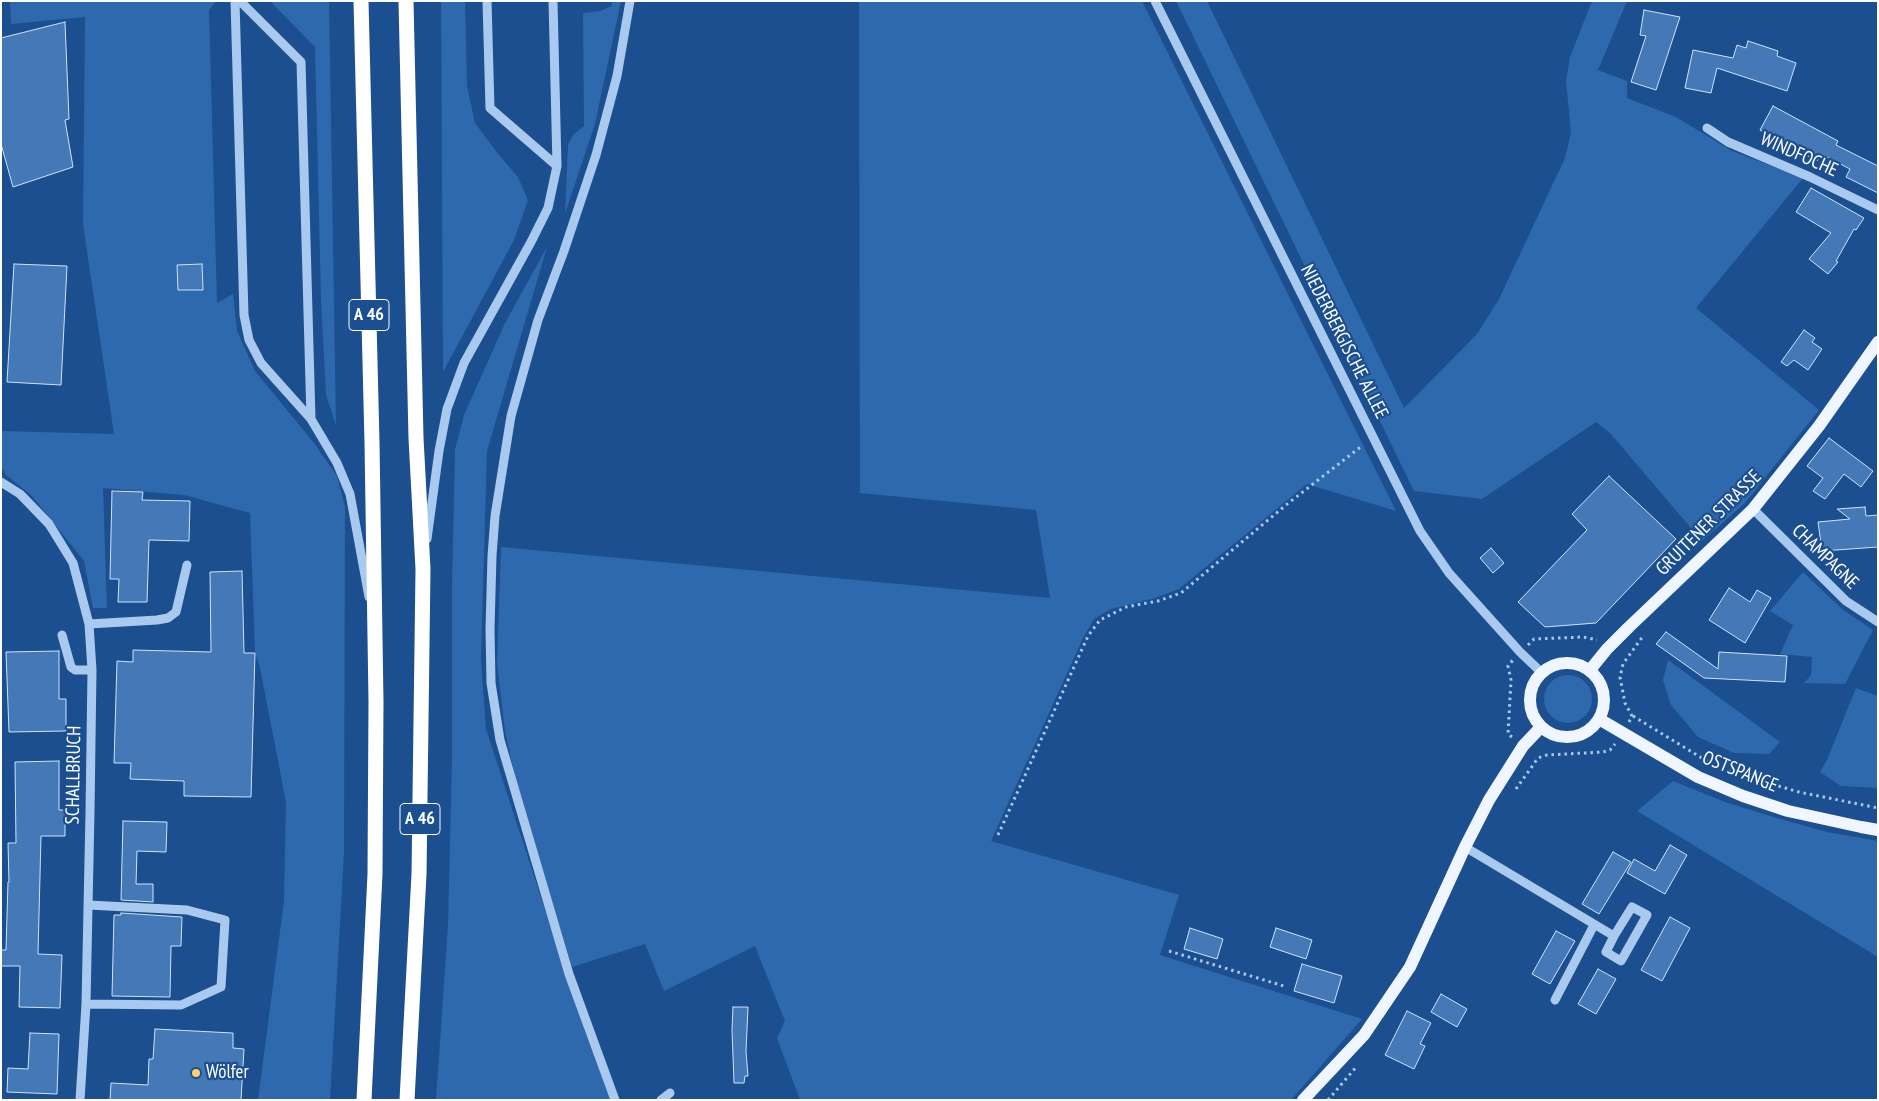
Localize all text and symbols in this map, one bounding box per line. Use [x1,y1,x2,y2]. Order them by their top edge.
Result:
street label: WINDFOCHE [1757,128,1841,182]
street label: NIEDERBERGISCHE ALLEE [1295,261,1393,423]
road number: A 46 [349,300,389,330]
street label: GRUITENER STRASSE [1652,466,1766,580]
street label: CHAMPAGNE [1787,520,1863,594]
street label: SCHALLBRUCH [62,725,86,825]
street label: OSTSPANGE [1699,747,1781,797]
road number: A 46 [400,804,440,834]
place label: Wölfer [206,1062,249,1084]
marker: Wölfer [190,1067,202,1079]

